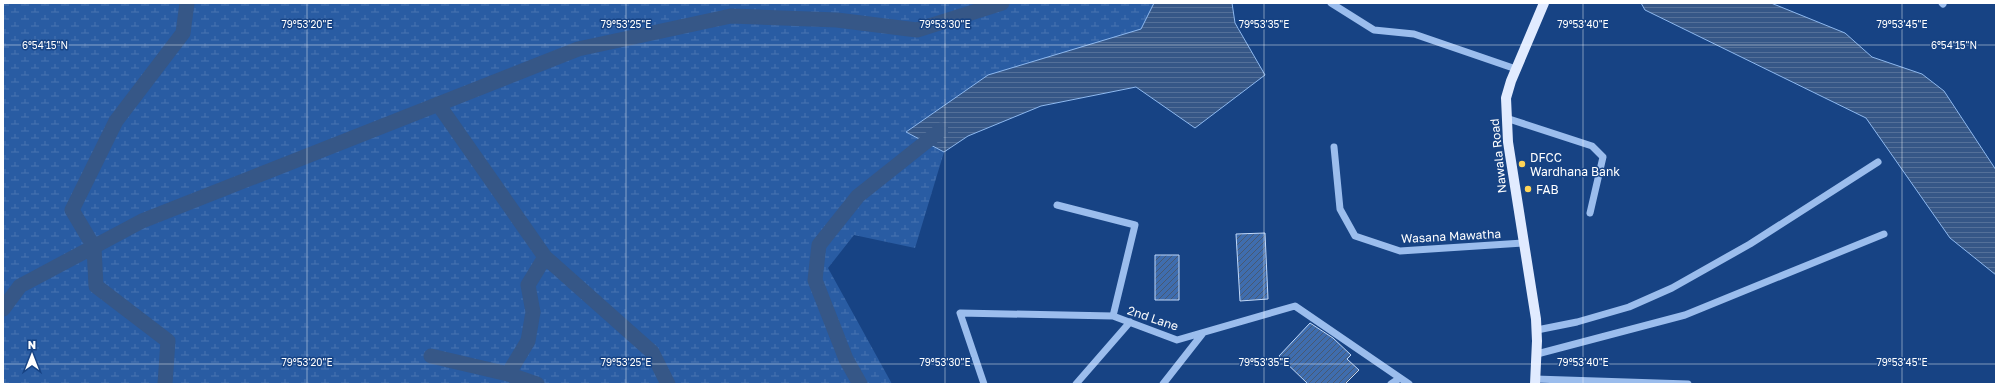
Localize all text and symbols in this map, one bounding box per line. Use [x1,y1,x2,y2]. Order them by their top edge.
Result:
text: 79°53'20"E [281,18,333,30]
text: 79°53'25"E [601,18,651,30]
text: 79°53'30"E [919,18,971,30]
text: 79°53'35"E [1239,18,1289,30]
text: 79°53'40"E [1557,18,1609,30]
text: 79°53'45"E [1877,18,1928,30]
text: 6°54'15"N [22,39,68,51]
text: 6°54'15"N [1931,39,1977,51]
street label: Nawala Road [1487,118,1509,194]
place label: DFCC Wardhana Bank [1530,150,1620,179]
marker: DFCC Wardhana Bank [1517,159,1527,169]
place label: FAB [1536,182,1559,197]
marker: FAB [1523,184,1533,194]
street label: Wasana Mawatha [1401,226,1501,246]
street label: 2nd Lane [1126,302,1180,334]
north arrow [12,335,52,375]
text: N [28,338,36,351]
text: 79°53'20"E [281,356,333,368]
text: 79°53'25"E [601,356,651,368]
text: 79°53'30"E [919,356,971,368]
text: 79°53'35"E [1239,356,1289,368]
text: 79°53'40"E [1557,356,1609,368]
text: 79°53'45"E [1877,356,1928,368]

